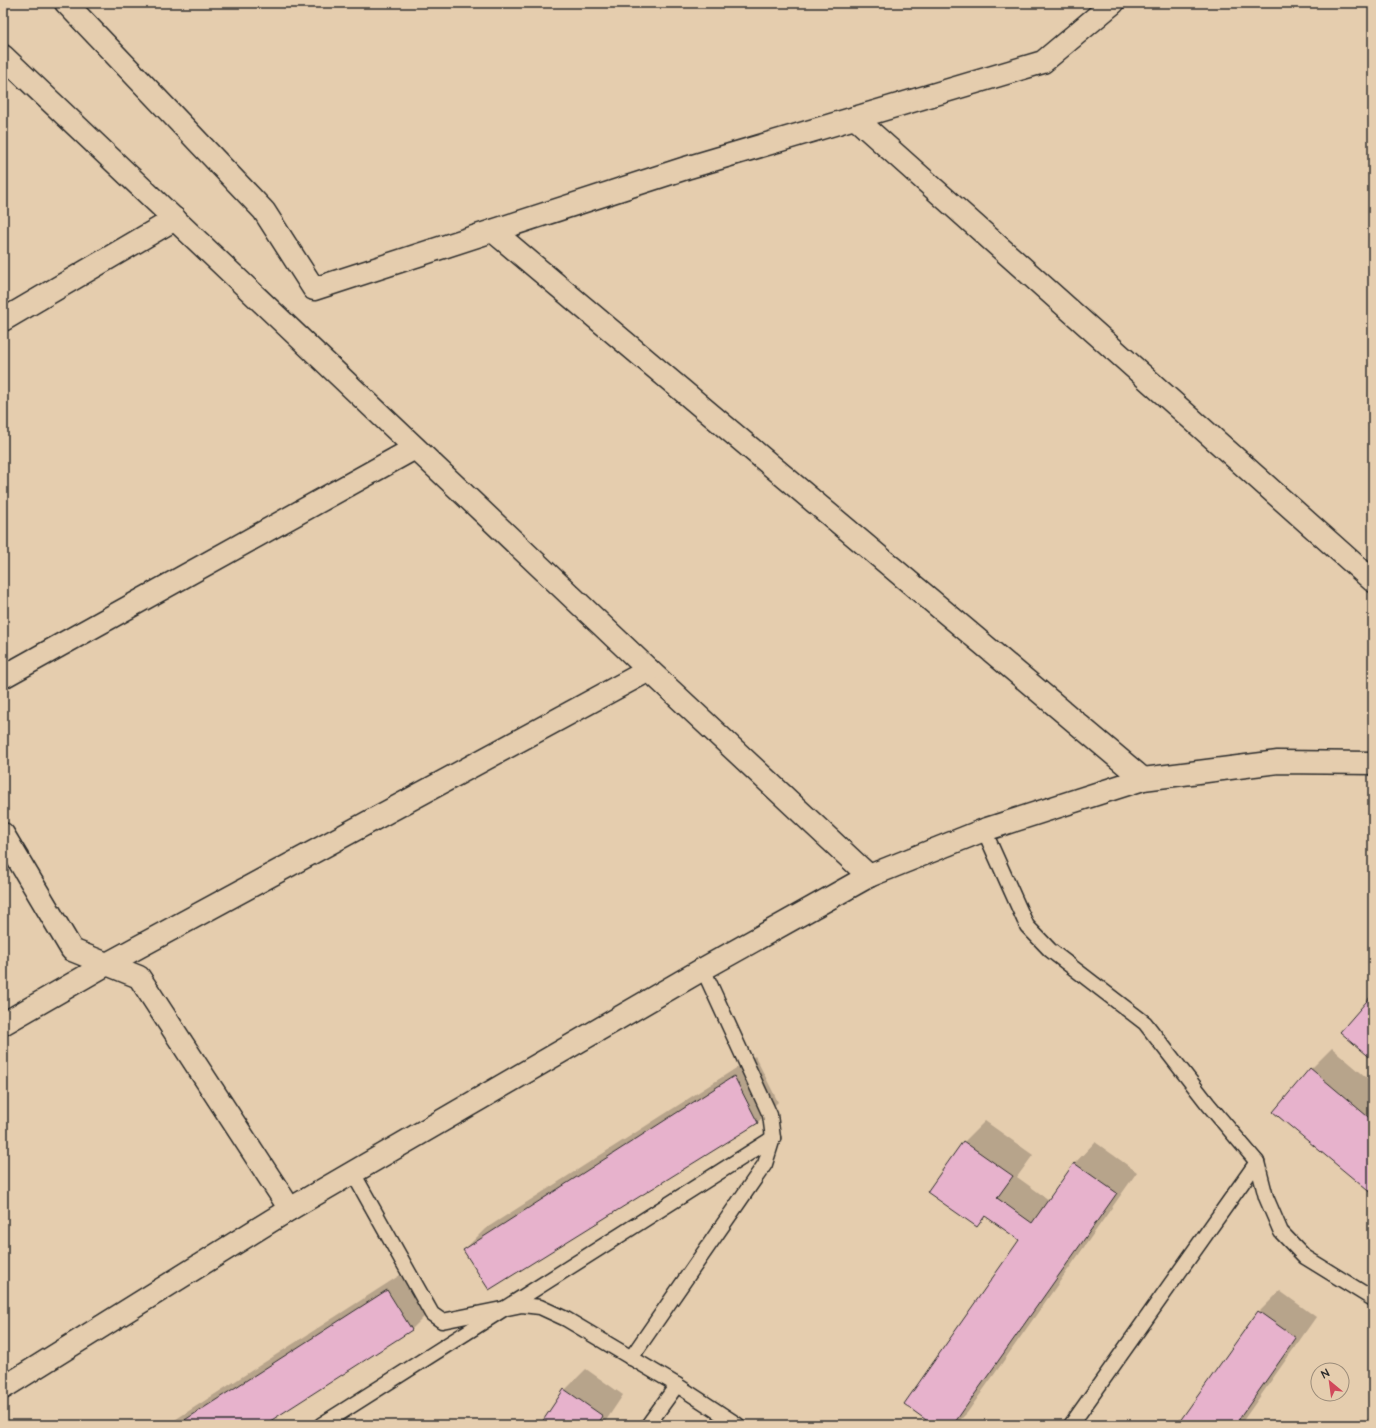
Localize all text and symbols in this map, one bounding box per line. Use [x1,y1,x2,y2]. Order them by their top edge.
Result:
north arrow [1310,1362,1350,1402]
text: N [1319,1365,1332,1382]

